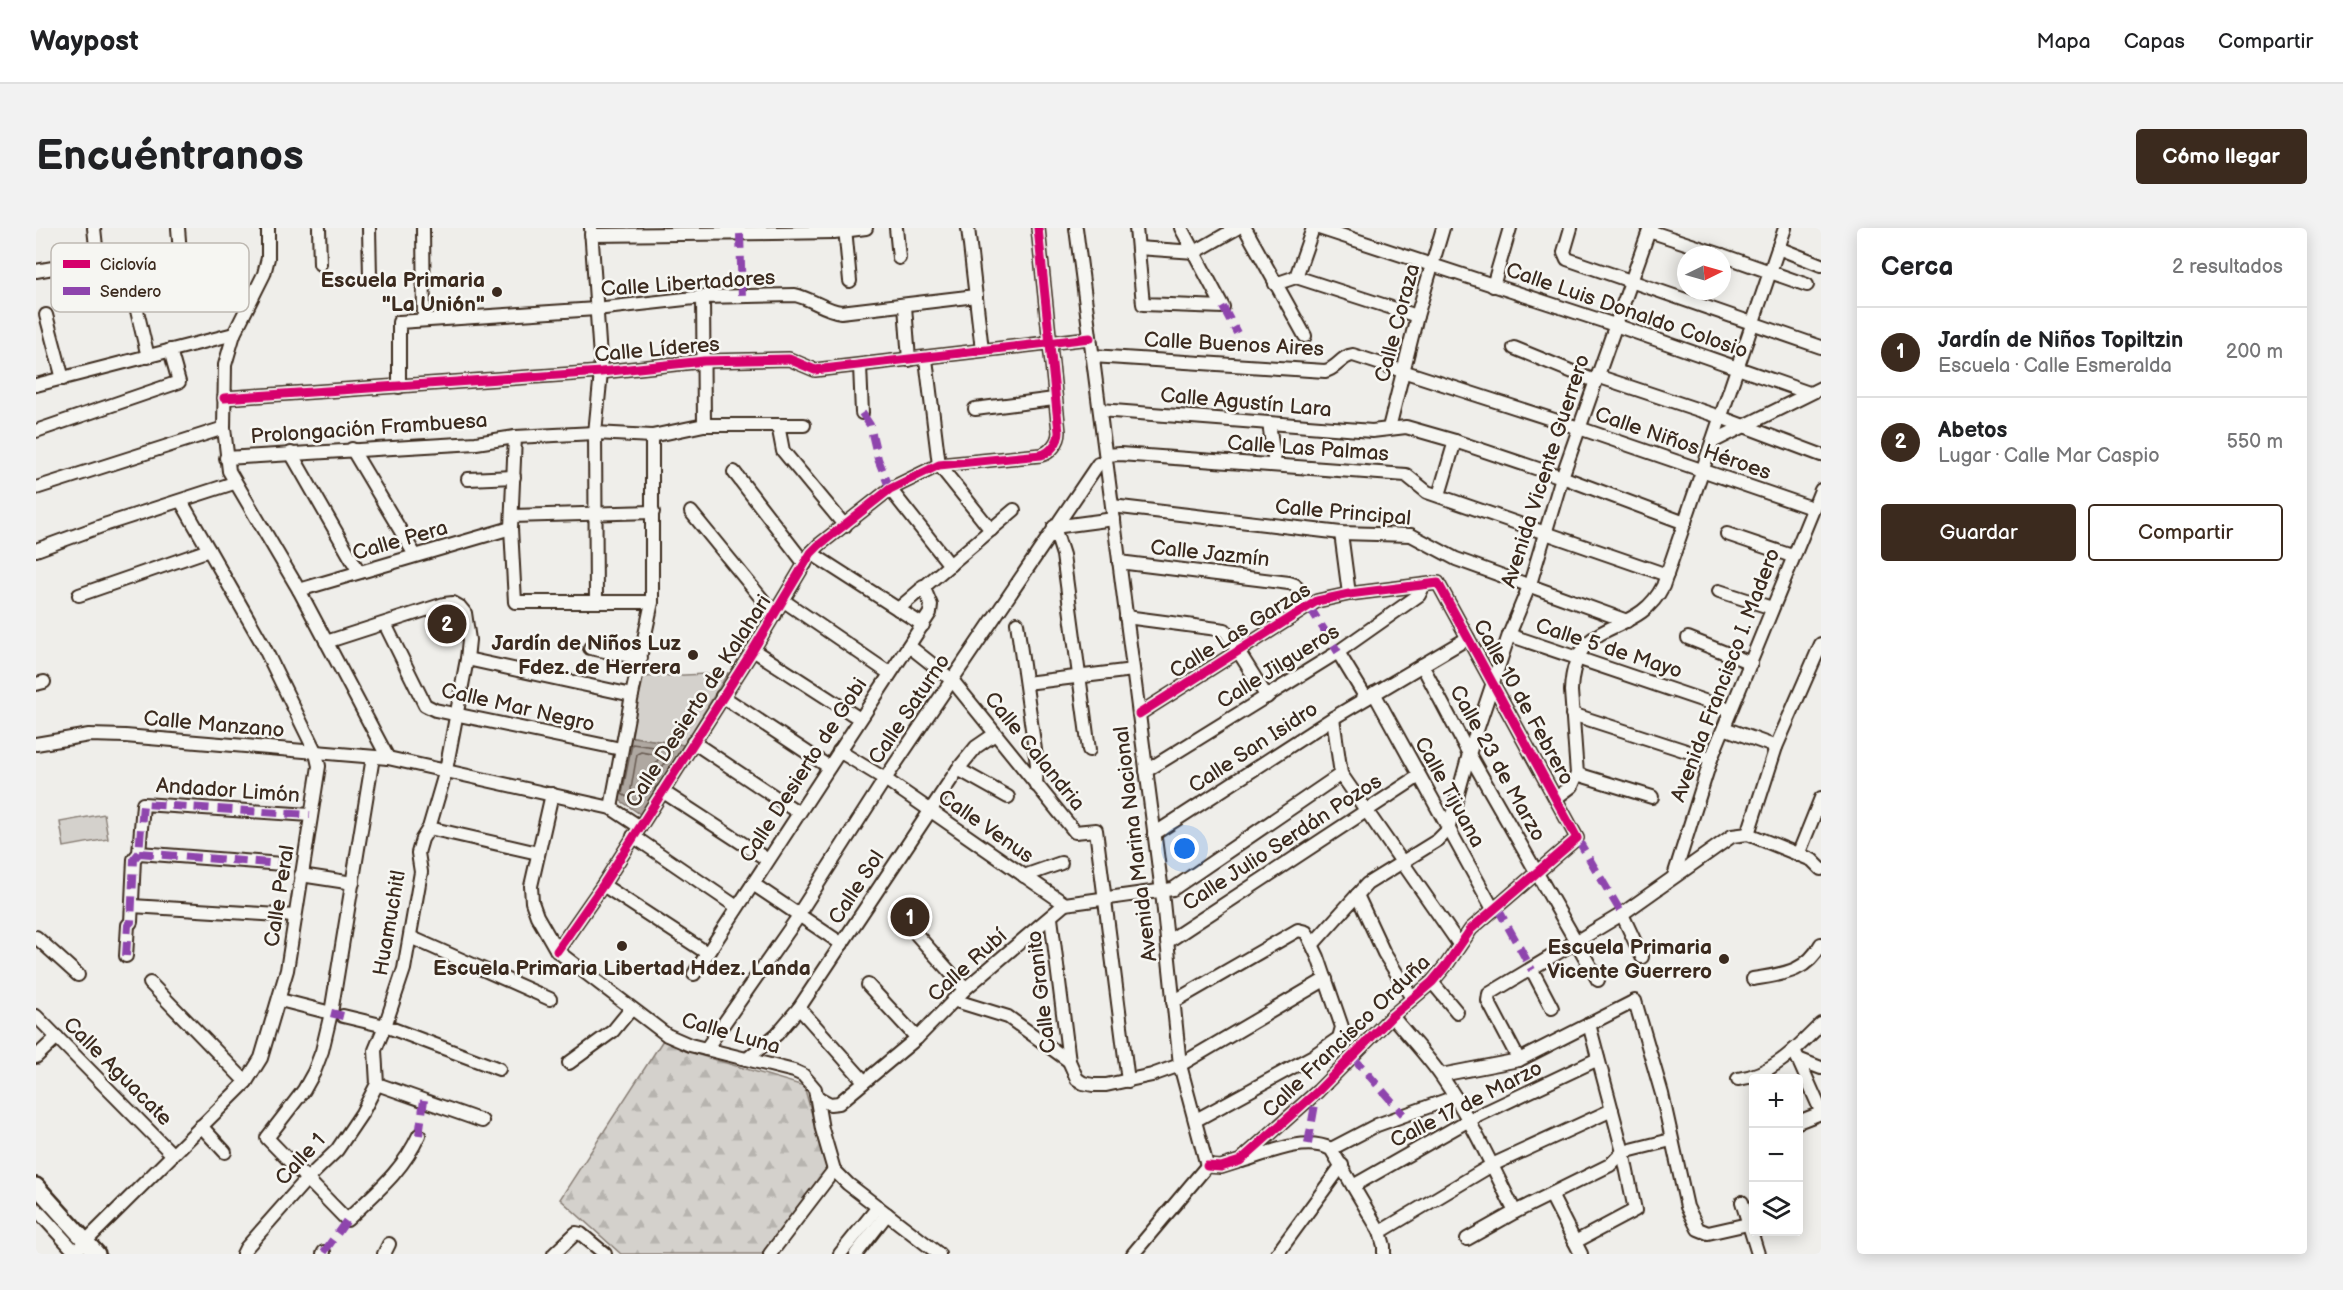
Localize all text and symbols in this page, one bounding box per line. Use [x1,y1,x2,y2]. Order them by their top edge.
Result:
text: Waypost [30,25,139,58]
text: Mapa [2037,29,2091,54]
text: Capas [2124,29,2185,54]
text: Compartir [2218,29,2313,54]
button: Cómo llegar [2136,129,2307,184]
text: Encuéntranos [36,131,304,182]
legend [51,243,249,312]
north arrow [1677,246,1731,300]
text: Cerca [1881,252,1953,283]
text: 2 resultados [2172,255,2283,279]
text: Ciclovía [100,256,157,275]
street label: Calle Luis Donaldo Colosio [1503,257,1751,364]
street label: Calle Coraza [1370,261,1425,385]
street label: Calle Libertadores [600,265,776,302]
place label: Escuela Primaria "La Unión" [320,268,485,317]
text: Sendero [100,283,161,302]
marker: Escuela Primaria "La Unión" [490,285,504,299]
street label: Calle Buenos Aires [1143,327,1325,362]
text: Jardín de Niños Topiltzin [1938,327,2183,354]
street label: Calle Líderes [593,332,721,367]
text: 1 [1896,340,1905,364]
text: 200 m [2226,340,2283,364]
street label: Avenida Vicente Guerrero [1496,351,1595,591]
text: Escuela · Calle Esmeralda [1938,354,2172,378]
street label: Calle Agustín Lara [1159,383,1333,422]
street label: Calle Niños Héroes [1591,402,1774,485]
street label: Prolongación Frambuesa [250,408,488,449]
text: Abetos [1938,417,2007,444]
street label: Calle Las Palmas [1226,430,1390,467]
text: 2 [1895,430,1906,454]
text: 550 m [2226,430,2283,454]
text: Lugar · Calle Mar Caspio [1938,444,2160,468]
street label: Calle Principal [1274,494,1412,531]
button: Guardar [1881,504,2076,561]
button: Compartir [2088,504,2283,561]
street label: Calle Pera [350,515,451,566]
street label: Calle Jazmín [1149,535,1271,572]
street label: Avenida Francisco I. Madero [1666,545,1785,805]
street label: Calle Las Garzas [1165,577,1315,684]
street label: Calle Desierto de Kalahari [620,590,777,812]
pin: 2 [428,602,466,646]
street label: Calle 5 de Mayo [1532,613,1685,684]
street label: Calle 10 de Febrero [1468,615,1579,789]
street label: Calle Jilgueros [1212,619,1344,714]
place label: Jardín de Niños Luz Fdez. de Herrera [491,631,681,680]
marker: Jardín de Niños Luz Fdez. de Herrera [686,648,700,662]
street label: Calle Saturno [863,649,956,769]
street label: Calle Desierto de Gobi [734,673,873,867]
street label: Calle Mar Negro [439,678,597,737]
street label: Calle 23 de Marzo [1444,681,1551,846]
street label: Calle Calandria [979,687,1090,816]
street label: Calle San Isidro [1184,696,1323,798]
street label: Calle Manzano [142,706,286,743]
street label: Avenida Marina Nacional [1109,725,1162,963]
street label: Calle Tijuana [1409,733,1490,852]
street label: Calle Julio Serdán Pozos [1178,769,1387,916]
street label: Andador Limón [155,773,301,808]
street label: Calle Venus [933,784,1038,869]
your location [1170,834,1199,863]
street label: Calle Peral [259,843,300,949]
street label: Calle Sol [823,846,890,929]
street label: Huamuchitl [368,868,411,978]
pin: 1 [890,894,930,940]
street label: Calle Rubí [923,923,1013,1007]
street label: Calle Granito [1022,929,1061,1055]
place label: Escuela Primaria Vicente Guerrero [1547,935,1712,984]
marker: Escuela Primaria Libertad Hdez. Landa [615,939,629,953]
street label: Calle Francisco Orduña [1257,950,1435,1123]
marker: Escuela Primaria Vicente Guerrero [1717,952,1731,966]
place label: Escuela Primaria Libertad Hdez. Landa [433,956,811,981]
street label: Calle Luna [679,1007,783,1060]
street label: Calle Aguacate [58,1012,177,1131]
street label: Calle 17 de Marzo [1386,1055,1546,1153]
map controls [1749,1074,1803,1236]
button: + [1749,1074,1803,1128]
street label: Calle 1 [270,1128,331,1191]
button: − [1749,1128,1803,1182]
button: layers [1749,1182,1803,1236]

